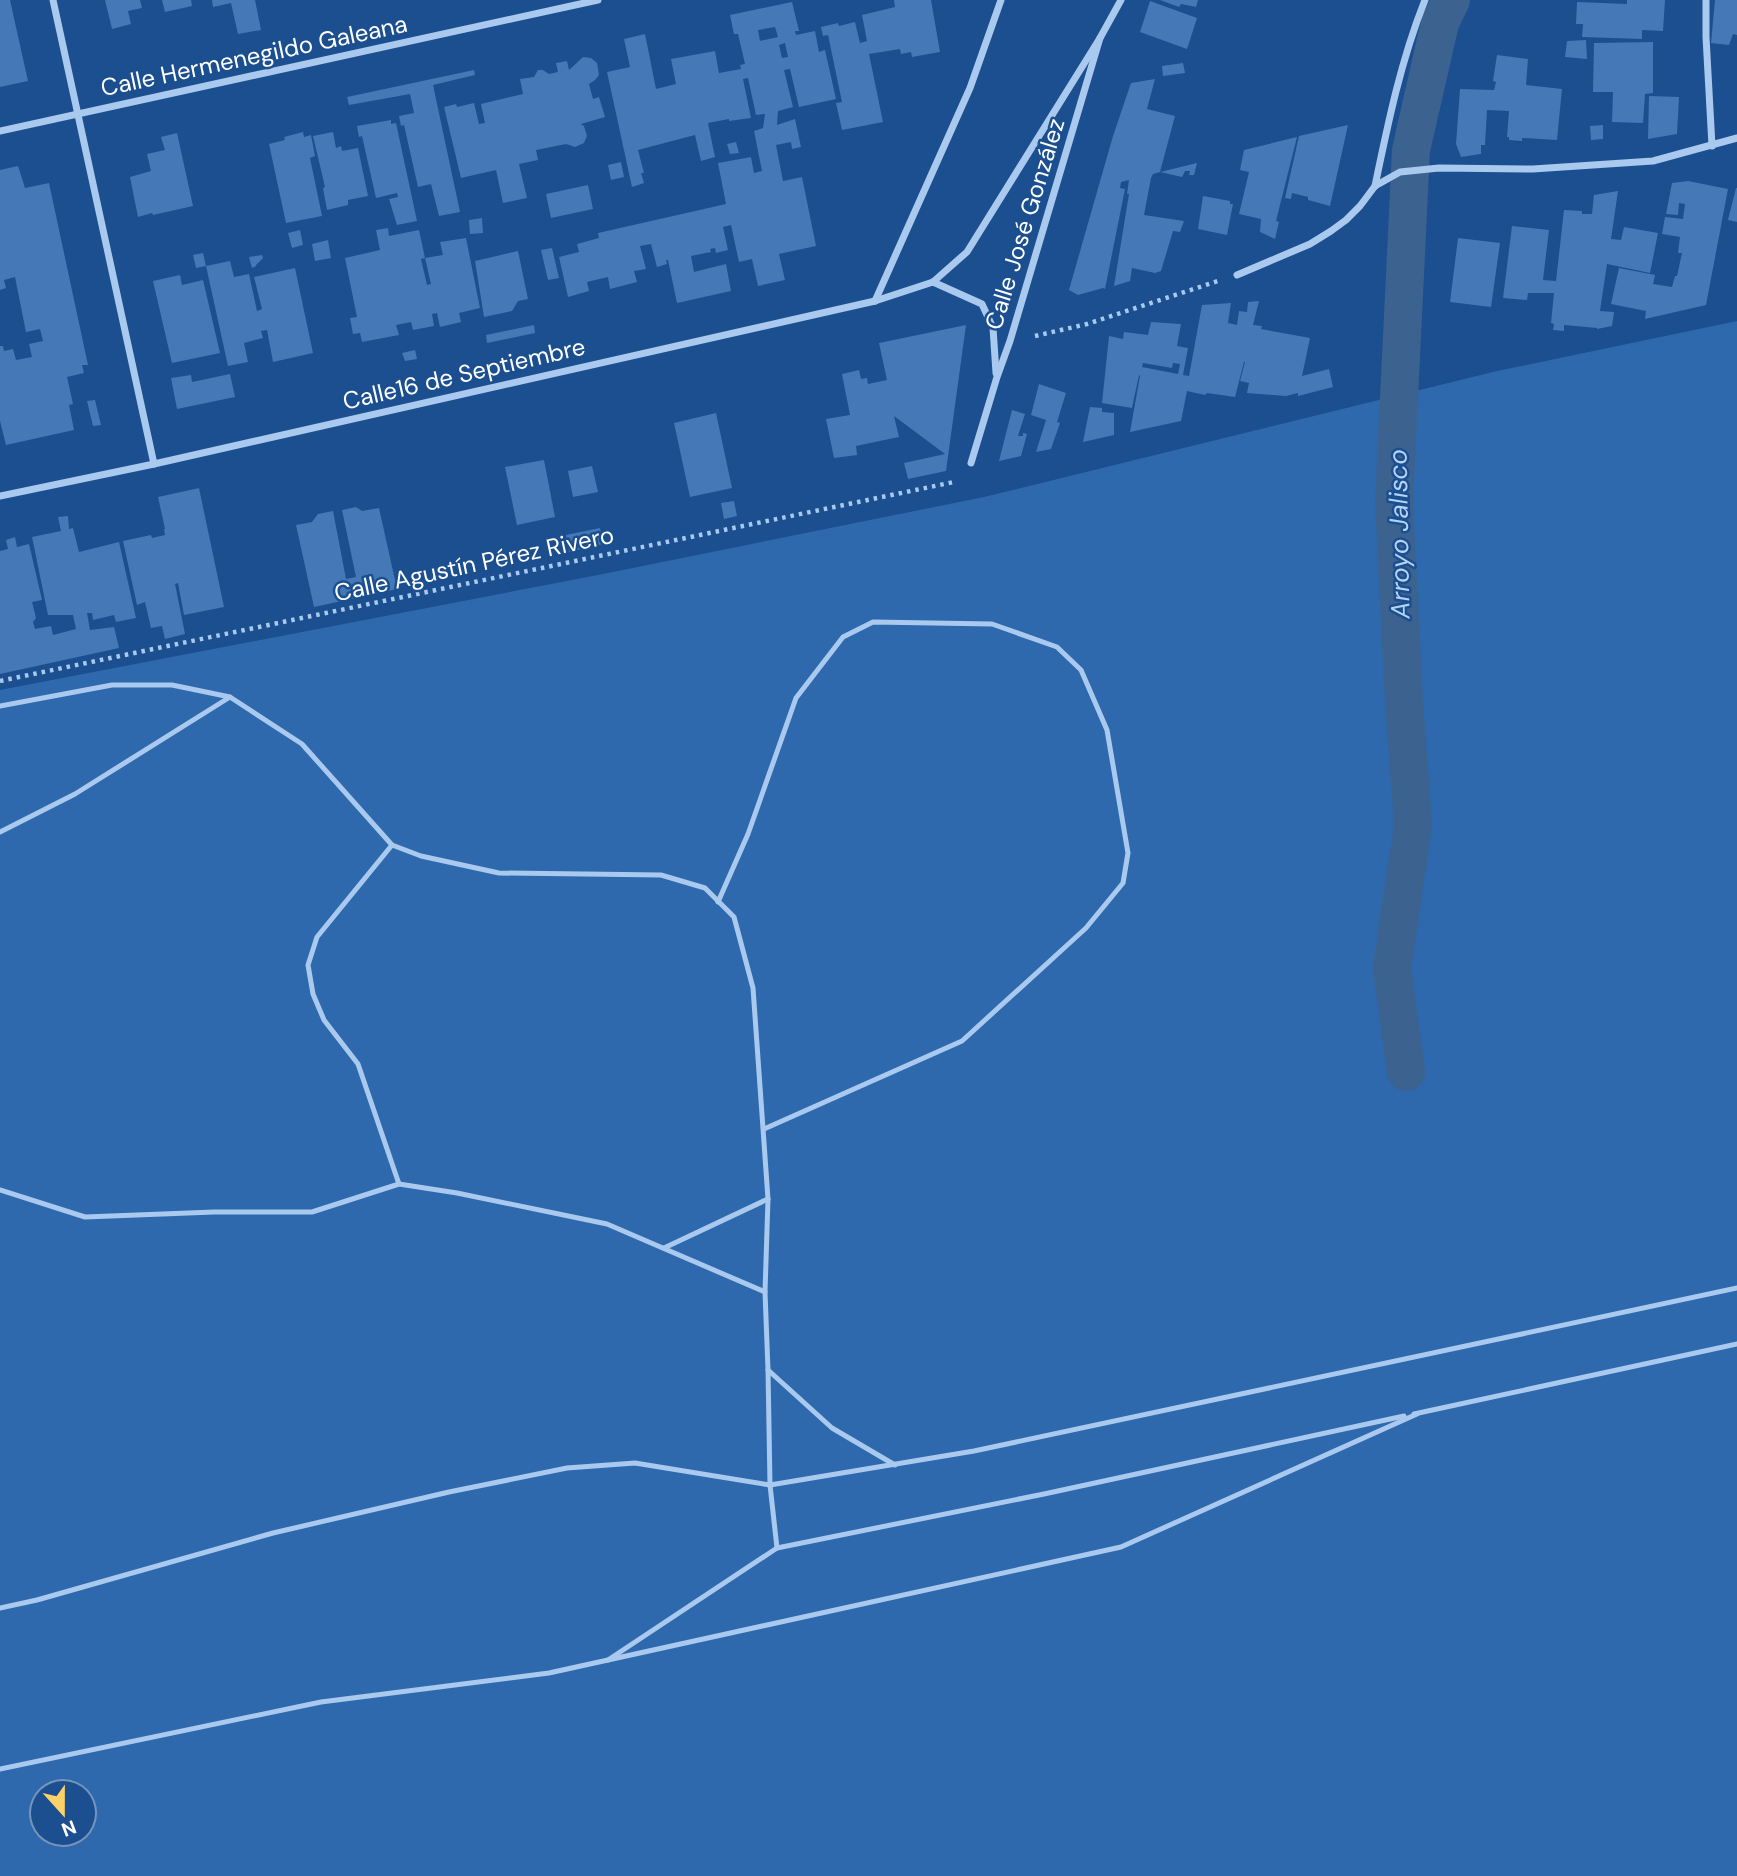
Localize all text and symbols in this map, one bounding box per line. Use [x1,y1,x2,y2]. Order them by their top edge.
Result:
street label: Calle Hermenegildo Galeana [98,8,410,103]
street label: Calle José González [978,114,1071,333]
street label: Calle16 de Septiembre [340,331,588,417]
water label: Arroyo Jalisco [1381,449,1417,620]
street label: Calle Agustín Pérez Rivero [331,519,617,608]
north arrow [28,1778,98,1848]
text: N [58,1814,80,1843]

